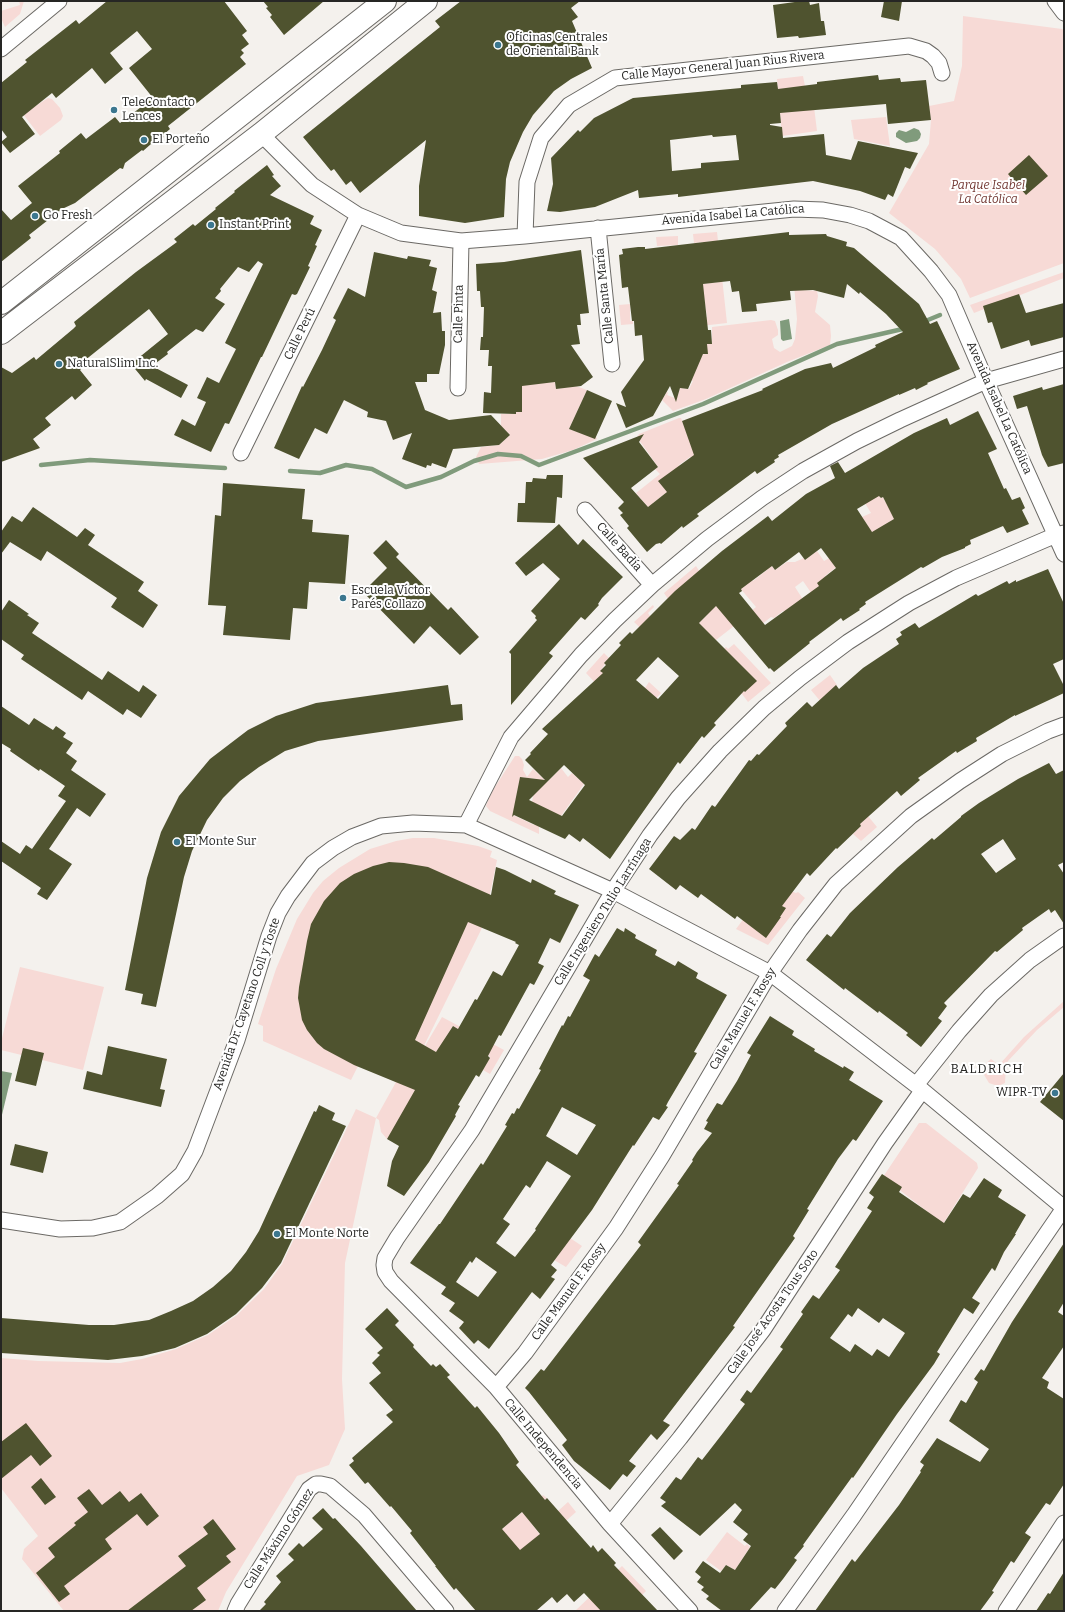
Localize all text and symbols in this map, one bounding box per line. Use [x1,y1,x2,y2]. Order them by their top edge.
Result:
place label: Oficinas Centrales de Oriental Bank [506,31,608,59]
marker: Oficinas Centrales de Oriental Bank [493,40,503,50]
street label: Calle Mayor General Juan Rius Rivera [621,48,825,84]
place label: TeleContacto Lences [122,96,195,124]
marker: TeleContacto Lences [109,105,119,115]
place label: El Porteño [152,133,210,147]
marker: El Porteño [139,135,149,145]
park label: Parque Isabel La Católica [951,179,1025,207]
street label: Avenida Isabel La Católica [661,202,805,228]
place label: Go Fresh [43,209,92,223]
marker: Go Fresh [30,211,40,221]
place label: Instant Print [219,218,289,232]
marker: Instant Print [206,220,216,230]
street label: Calle Santa María [593,247,617,345]
street label: Calle Pinta [451,284,467,344]
street label: Calle Perú [281,306,319,362]
street label: Avenida Isabel La Católica [963,340,1035,476]
place label: NaturalSlim Inc. [67,357,158,371]
marker: NaturalSlim Inc. [54,359,64,369]
street label: Calle Badía [593,519,645,575]
place label: Escuela Víctor Parés Collazo [351,584,430,612]
marker: Escuela Víctor Parés Collazo [338,593,348,603]
place label: El Monte Sur [185,835,256,849]
street label: Calle Ingeniero Tulio Larrínaga [551,835,655,989]
marker: El Monte Sur [172,837,182,847]
street label: Avenida Dr. Cayetano Coll y Toste [211,916,283,1092]
street label: Calle Manuel F. Rossy [707,965,779,1073]
district label: BALDRICH [950,1061,1024,1077]
place label: WIPR-TV [996,1086,1047,1100]
marker: WIPR-TV [1050,1088,1060,1098]
place label: El Monte Norte [285,1227,369,1241]
marker: El Monte Norte [272,1229,282,1239]
street label: Calle Manuel F. Rossy [529,1240,609,1344]
street label: Calle José Acosta Tous Soto [724,1247,822,1377]
street label: Calle Independencia [501,1396,585,1492]
street label: Calle Máximo Gómez [241,1486,317,1592]

